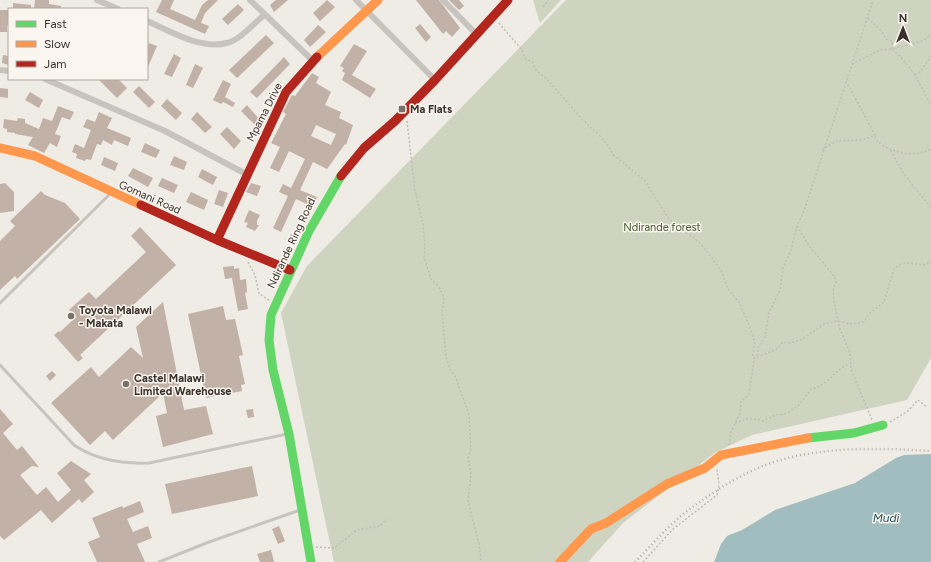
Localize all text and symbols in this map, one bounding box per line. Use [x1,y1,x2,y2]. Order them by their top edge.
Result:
legend [8,8,148,80]
north arrow [883,8,923,48]
text: N [899,12,907,25]
text: Fast [44,17,67,31]
text: Slow [44,37,71,51]
text: Jam [44,57,67,71]
street label: Mpama Drive [244,81,285,144]
place label: Ma Flats [410,103,452,116]
marker: Ma Flats [397,104,407,114]
street label: Gomani Road [117,178,183,217]
street label: Ndirande Ring Road [265,196,318,290]
park label: Ndirande forest [623,221,701,234]
place label: Toyota Malawi - Makata [79,304,152,330]
marker: Toyota Malawi - Makata [66,311,76,321]
place label: Castel Malawi Limited Warehouse [134,372,231,398]
marker: Castel Malawi Limited Warehouse [121,379,131,389]
water label: Mudi [873,511,900,525]

